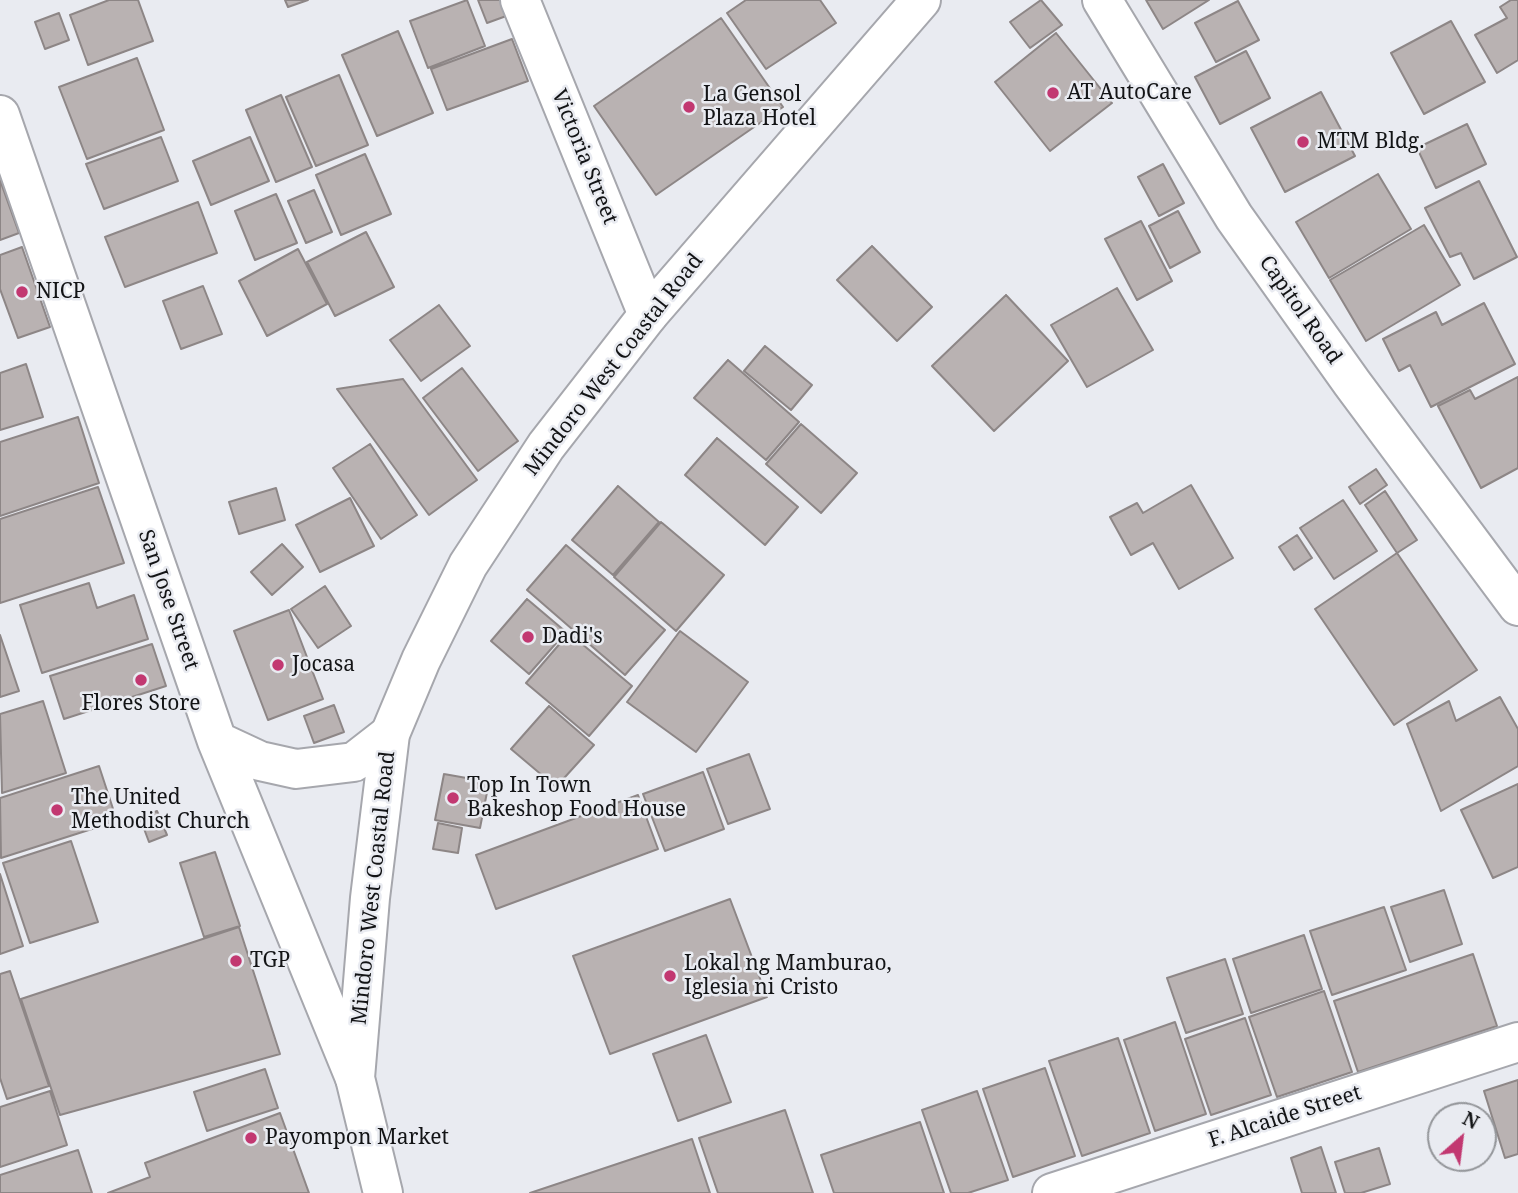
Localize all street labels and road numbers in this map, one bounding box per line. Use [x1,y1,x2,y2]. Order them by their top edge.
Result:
street label: Victoria Street [545,86,623,228]
street label: Mindoro West Coastal Road [519,249,709,481]
street label: Capitol Road [1253,251,1347,369]
street label: San Jose Street [132,527,204,673]
street label: Mindoro West Coastal Road [347,750,401,1026]
street label: F. Alcaide Street [1206,1080,1364,1154]

